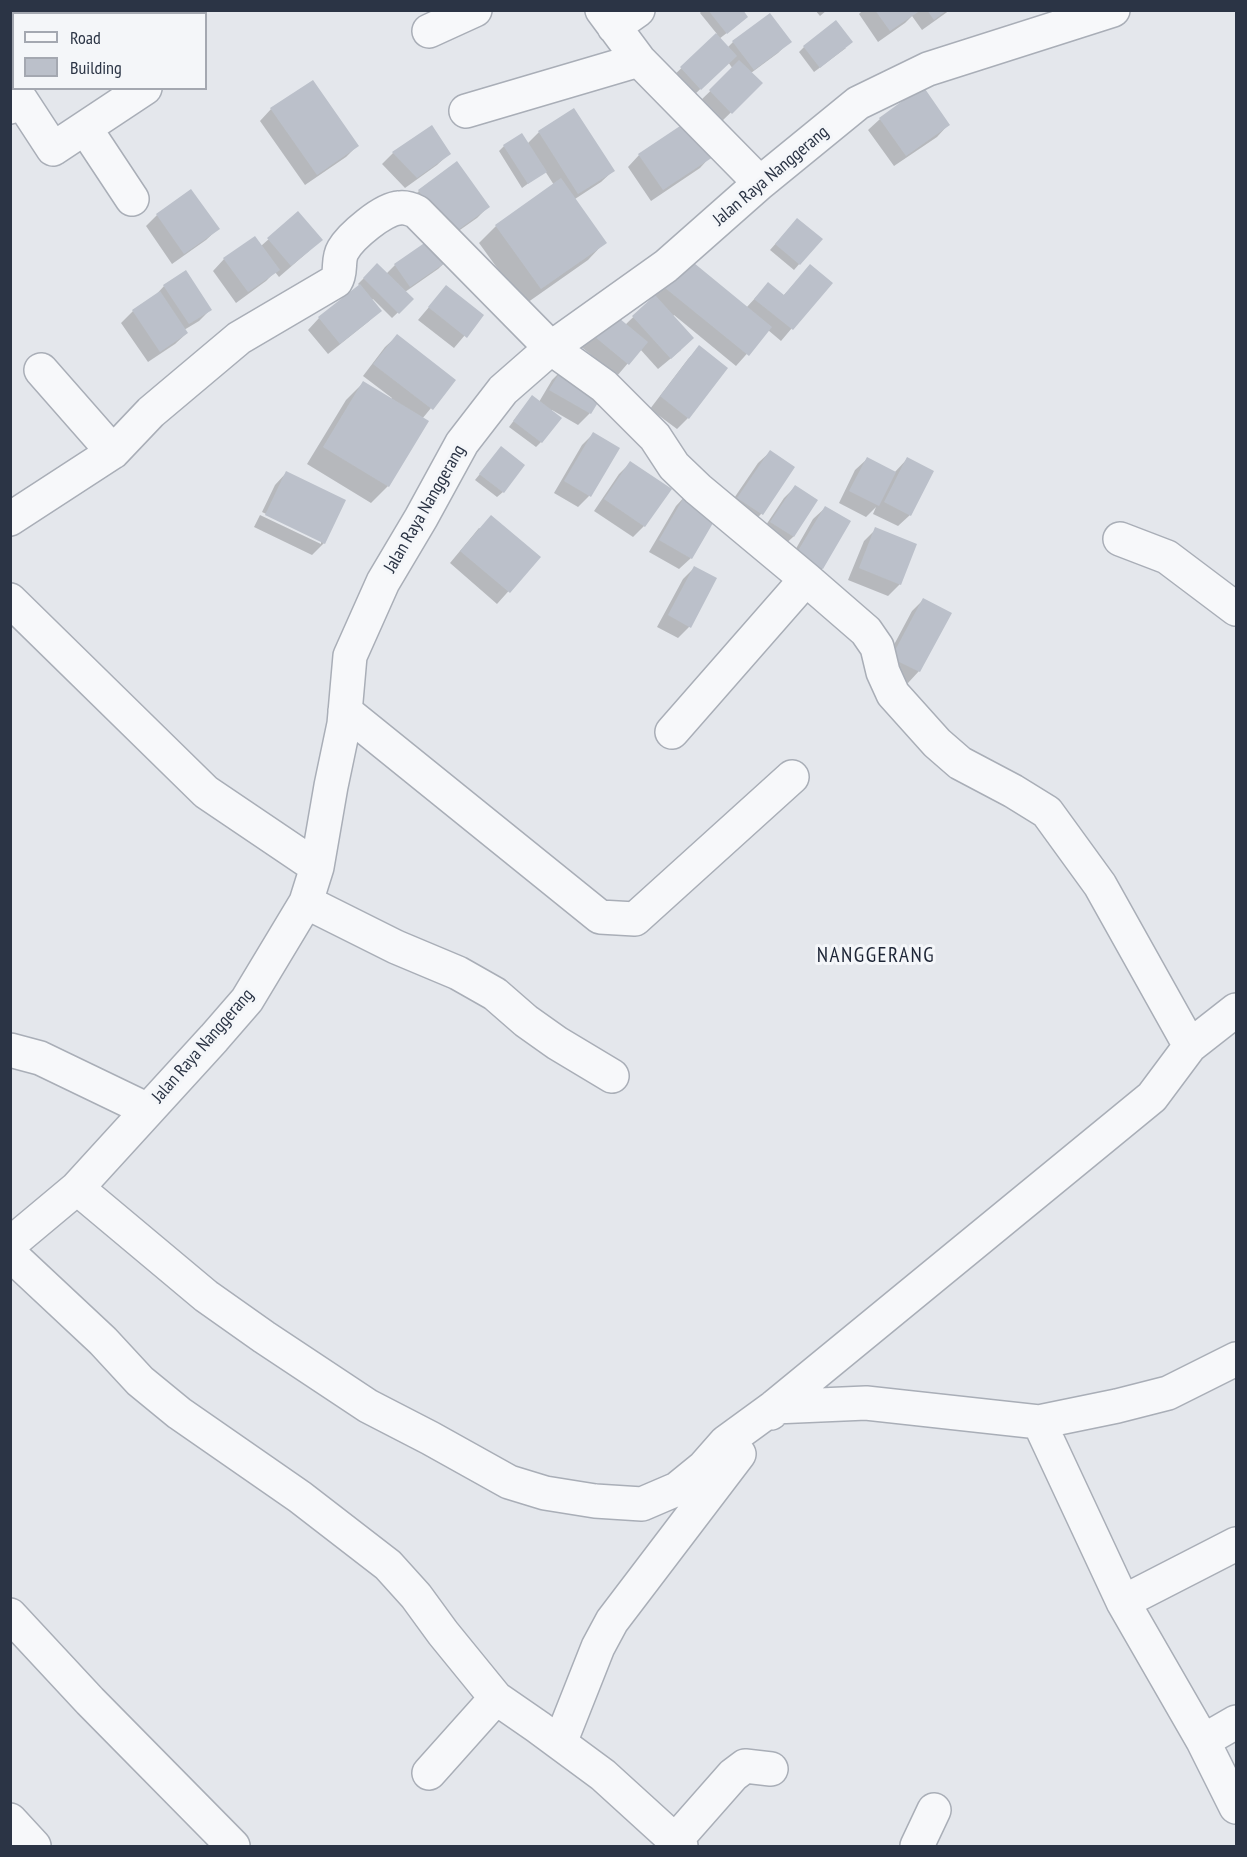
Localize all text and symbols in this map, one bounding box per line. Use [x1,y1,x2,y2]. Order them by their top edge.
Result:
legend [12,12,207,90]
text: Road [70,26,101,49]
text: Building [70,56,122,79]
street label: Jalan Raya Nanggerang [709,121,833,231]
street label: Jalan Raya Nanggerang [380,441,470,577]
district label: NANGGERANG [817,943,935,969]
street label: Jalan Raya Nanggerang [148,985,258,1107]

